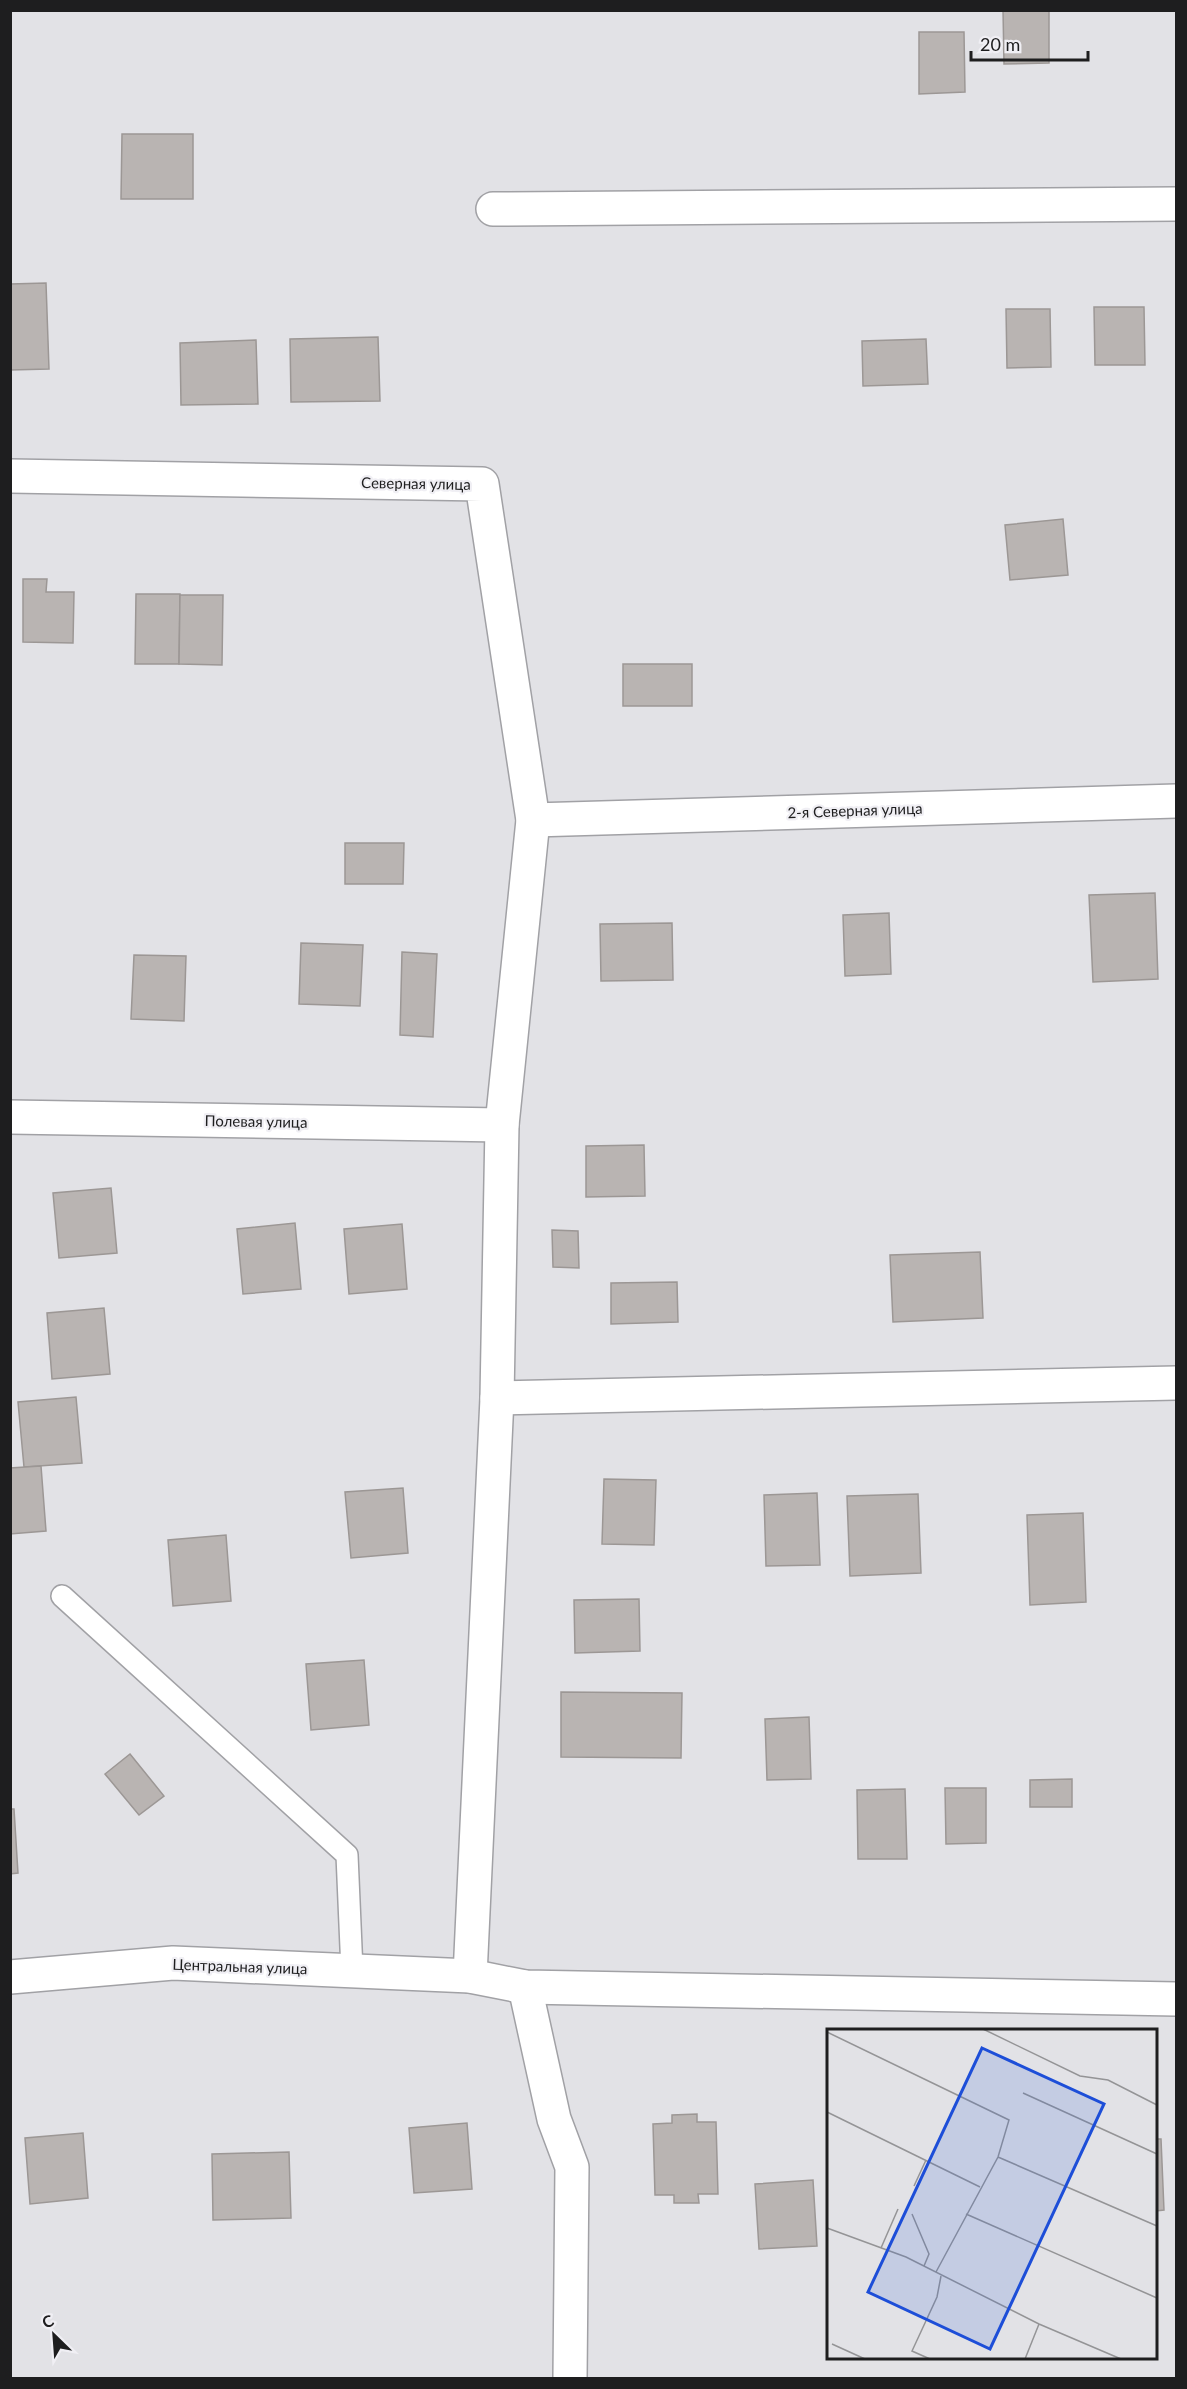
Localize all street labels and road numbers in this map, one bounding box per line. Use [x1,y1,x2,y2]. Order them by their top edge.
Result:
street label: Северная улица [361,473,471,493]
street label: 2-я Северная улица [787,799,923,821]
street label: Полевая улица [204,1111,308,1131]
street label: Центральная улица [172,1955,308,1977]

